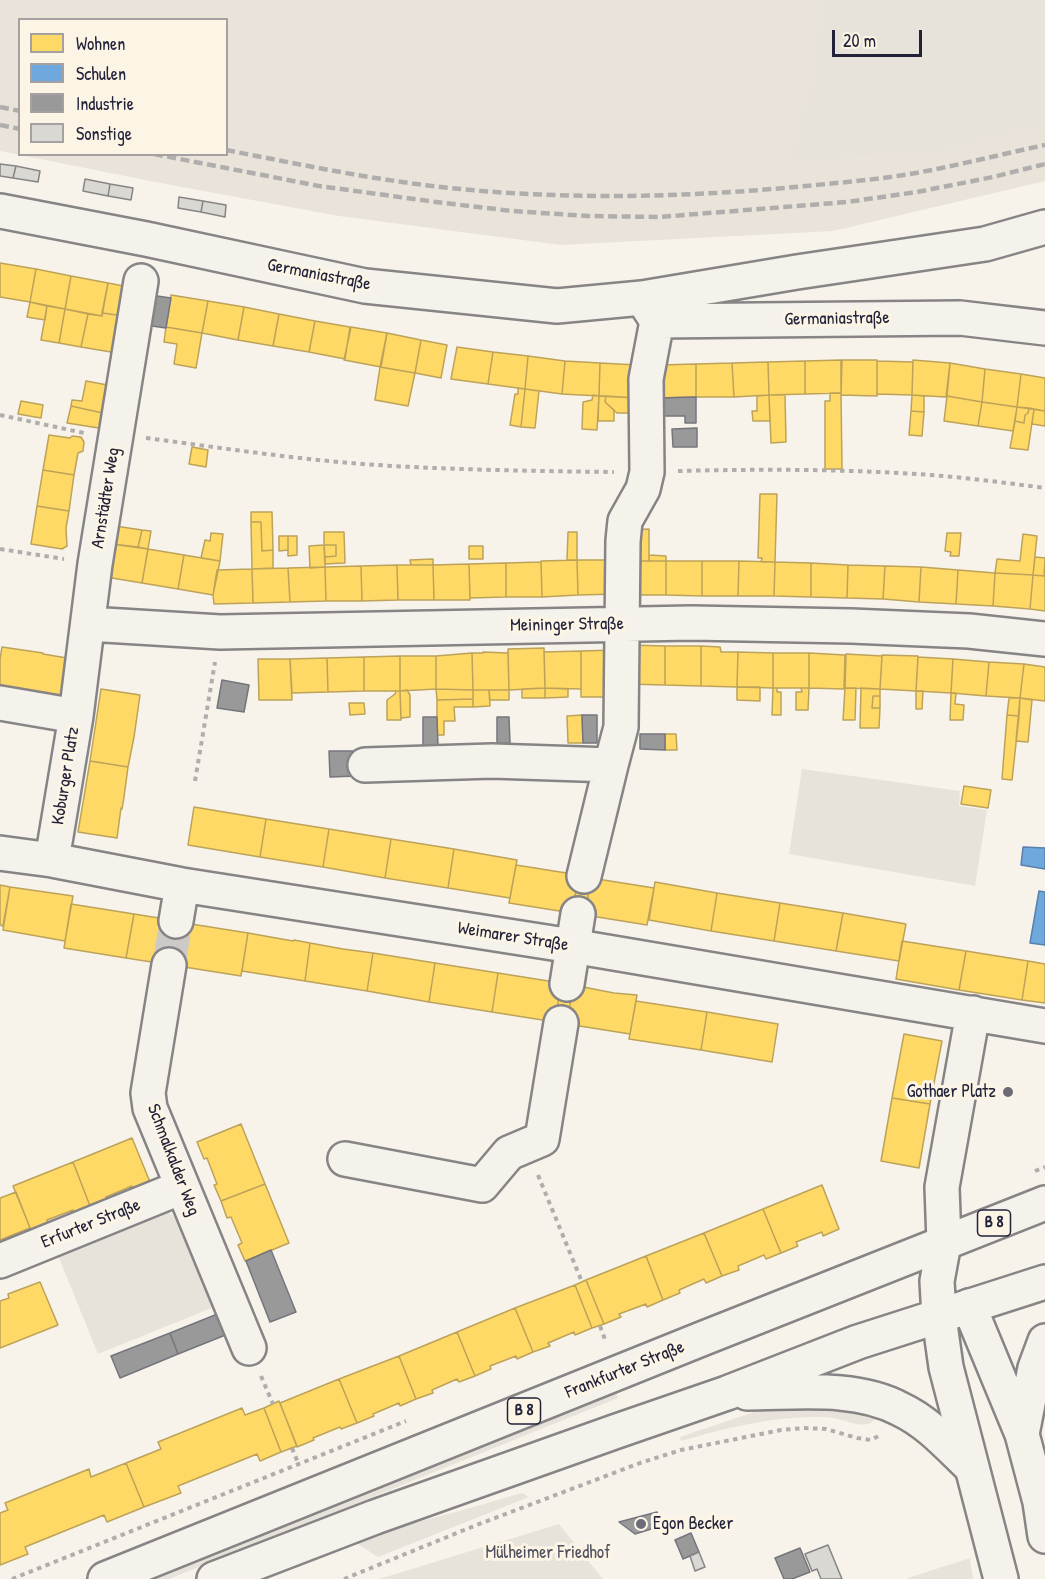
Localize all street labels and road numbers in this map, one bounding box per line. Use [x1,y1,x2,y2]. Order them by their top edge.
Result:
street label: Germaniastraße [265,254,373,296]
street label: Germaniastraße [784,307,890,331]
street label: Arnstädter Weg [87,446,125,550]
street label: Meininger Straße [510,613,624,637]
street label: Koburger Platz [48,725,84,827]
street label: Weimarer Straße [456,918,570,956]
street label: Schmalkalder Weg [142,1101,204,1219]
street label: Erfurter Straße [38,1194,144,1254]
road number: B 8 [978,1210,1010,1236]
street label: Frankfurter Straße [562,1336,688,1404]
road number: B 8 [508,1398,540,1424]

